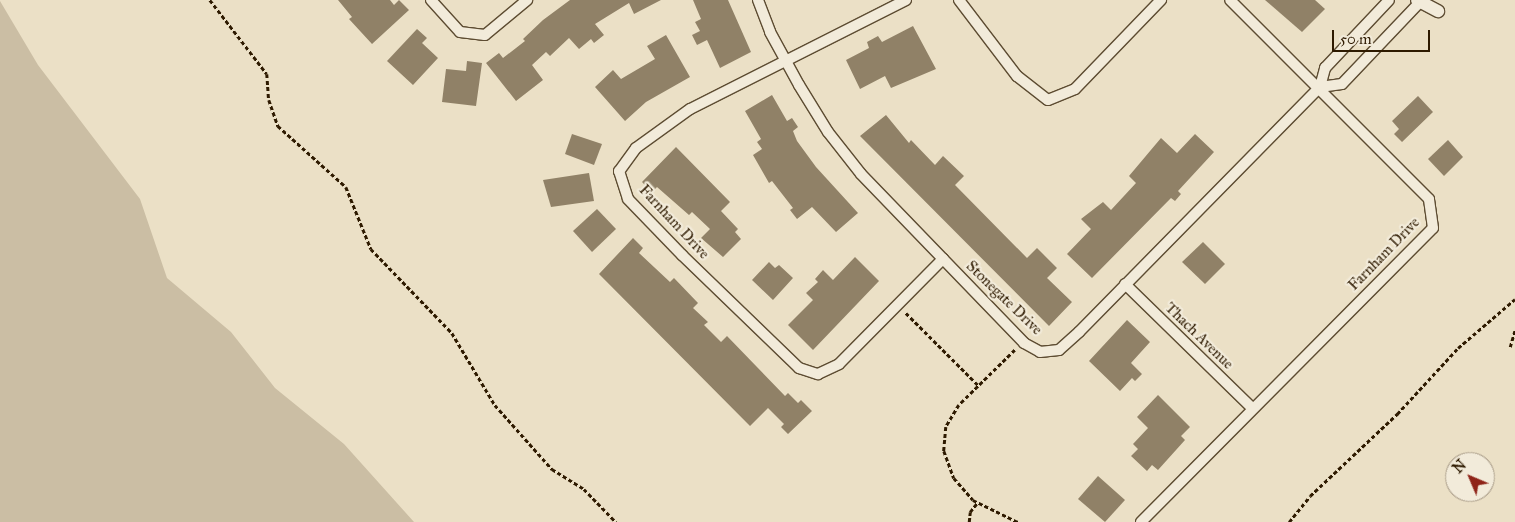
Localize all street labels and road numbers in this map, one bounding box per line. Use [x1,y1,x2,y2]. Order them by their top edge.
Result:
street label: Farnham Drive [635,181,713,263]
street label: Farnham Drive [1345,214,1423,294]
street label: Stonegate Drive [962,257,1046,339]
street label: Thach Avenue [1161,299,1237,373]

